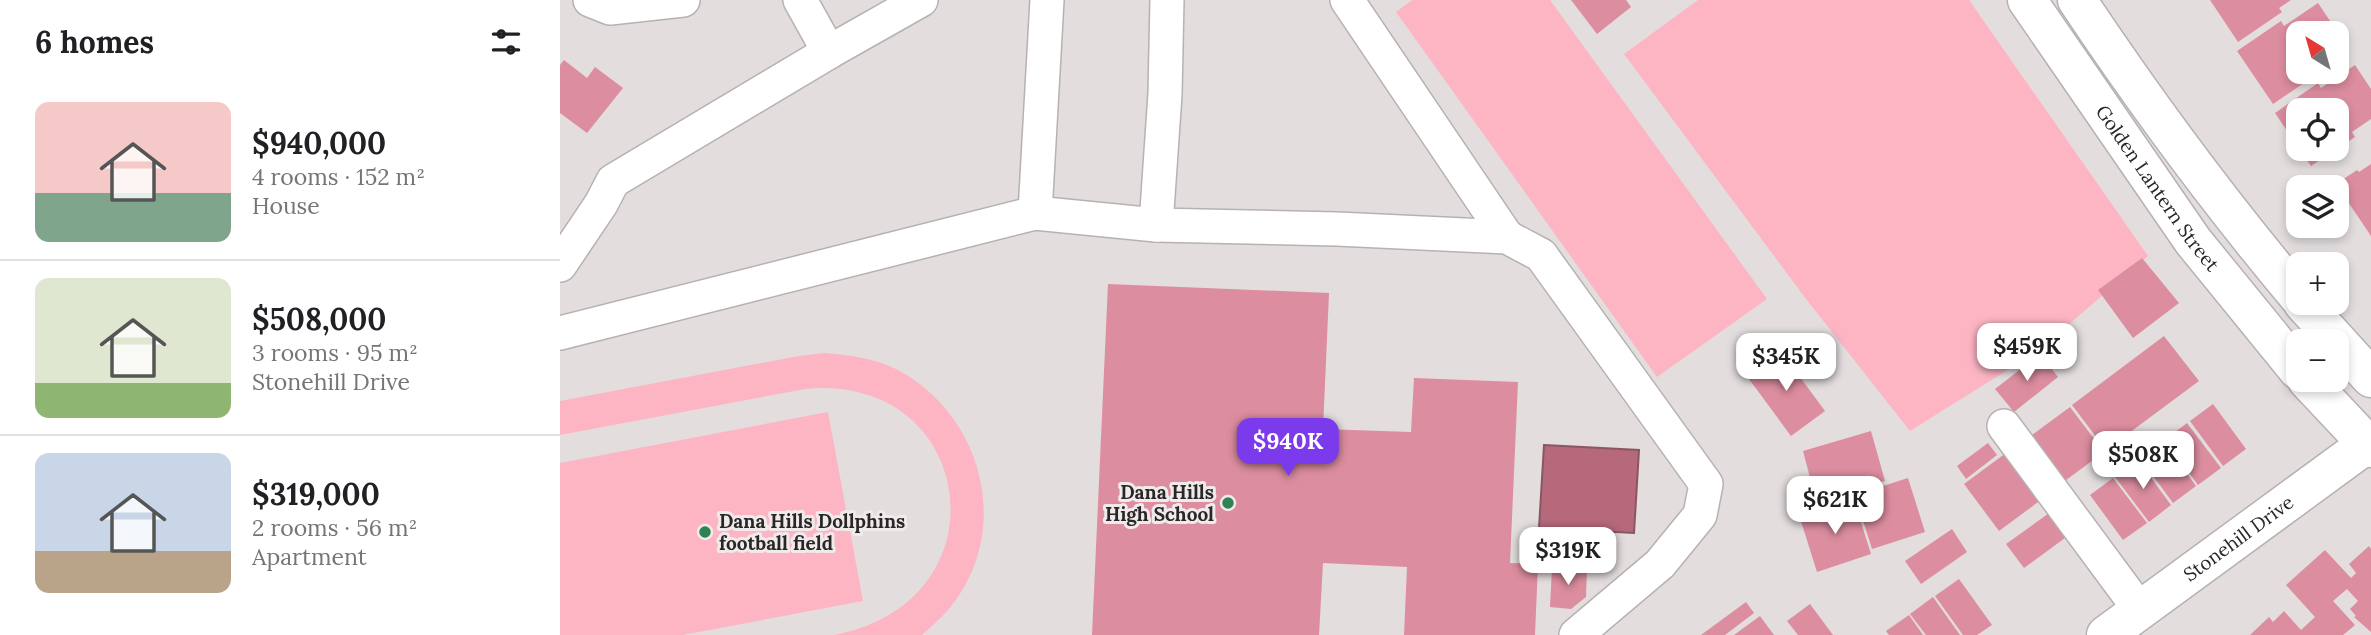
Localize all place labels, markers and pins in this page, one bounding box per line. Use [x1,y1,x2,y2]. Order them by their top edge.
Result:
pin: $459K [1978,324,2076,383]
pin: $345K [1737,334,1835,393]
pin: $940K [1239,419,1337,478]
pin: $508K [2094,432,2192,491]
pin: $621K [1786,476,1884,536]
place label: Dana Hills High School [1105,480,1214,526]
marker: Dana Hills High School [1220,495,1236,511]
place label: Dana Hills Dollphins football field [719,509,905,555]
marker: Dana Hills Dollphins football field [697,524,713,540]
pin: $319K [1519,528,1617,587]

